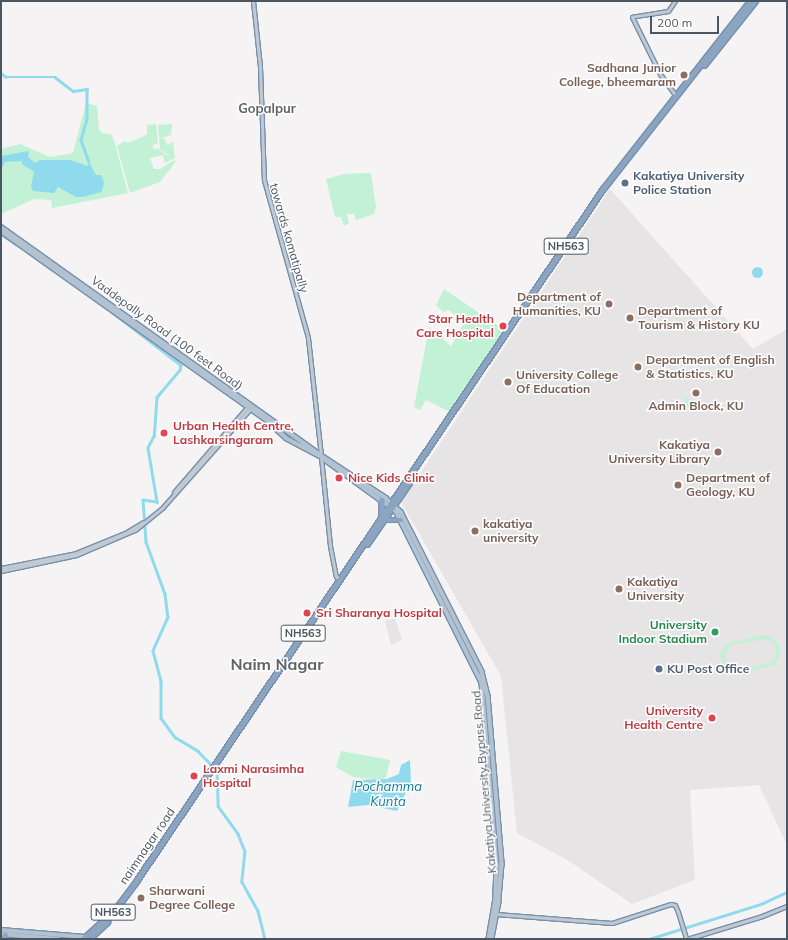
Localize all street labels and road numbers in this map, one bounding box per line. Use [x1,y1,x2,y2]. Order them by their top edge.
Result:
street label: towards komatipally [266,182,312,294]
road number: NH563 [543,237,589,255]
street label: Vaddepally Road (100 feet Road) [88,273,246,393]
road number: NH563 [280,624,326,642]
street label: Kakatiya University Bypass Road [469,690,499,874]
street label: naimnagar road [116,805,178,887]
road number: NH563 [90,903,136,921]

